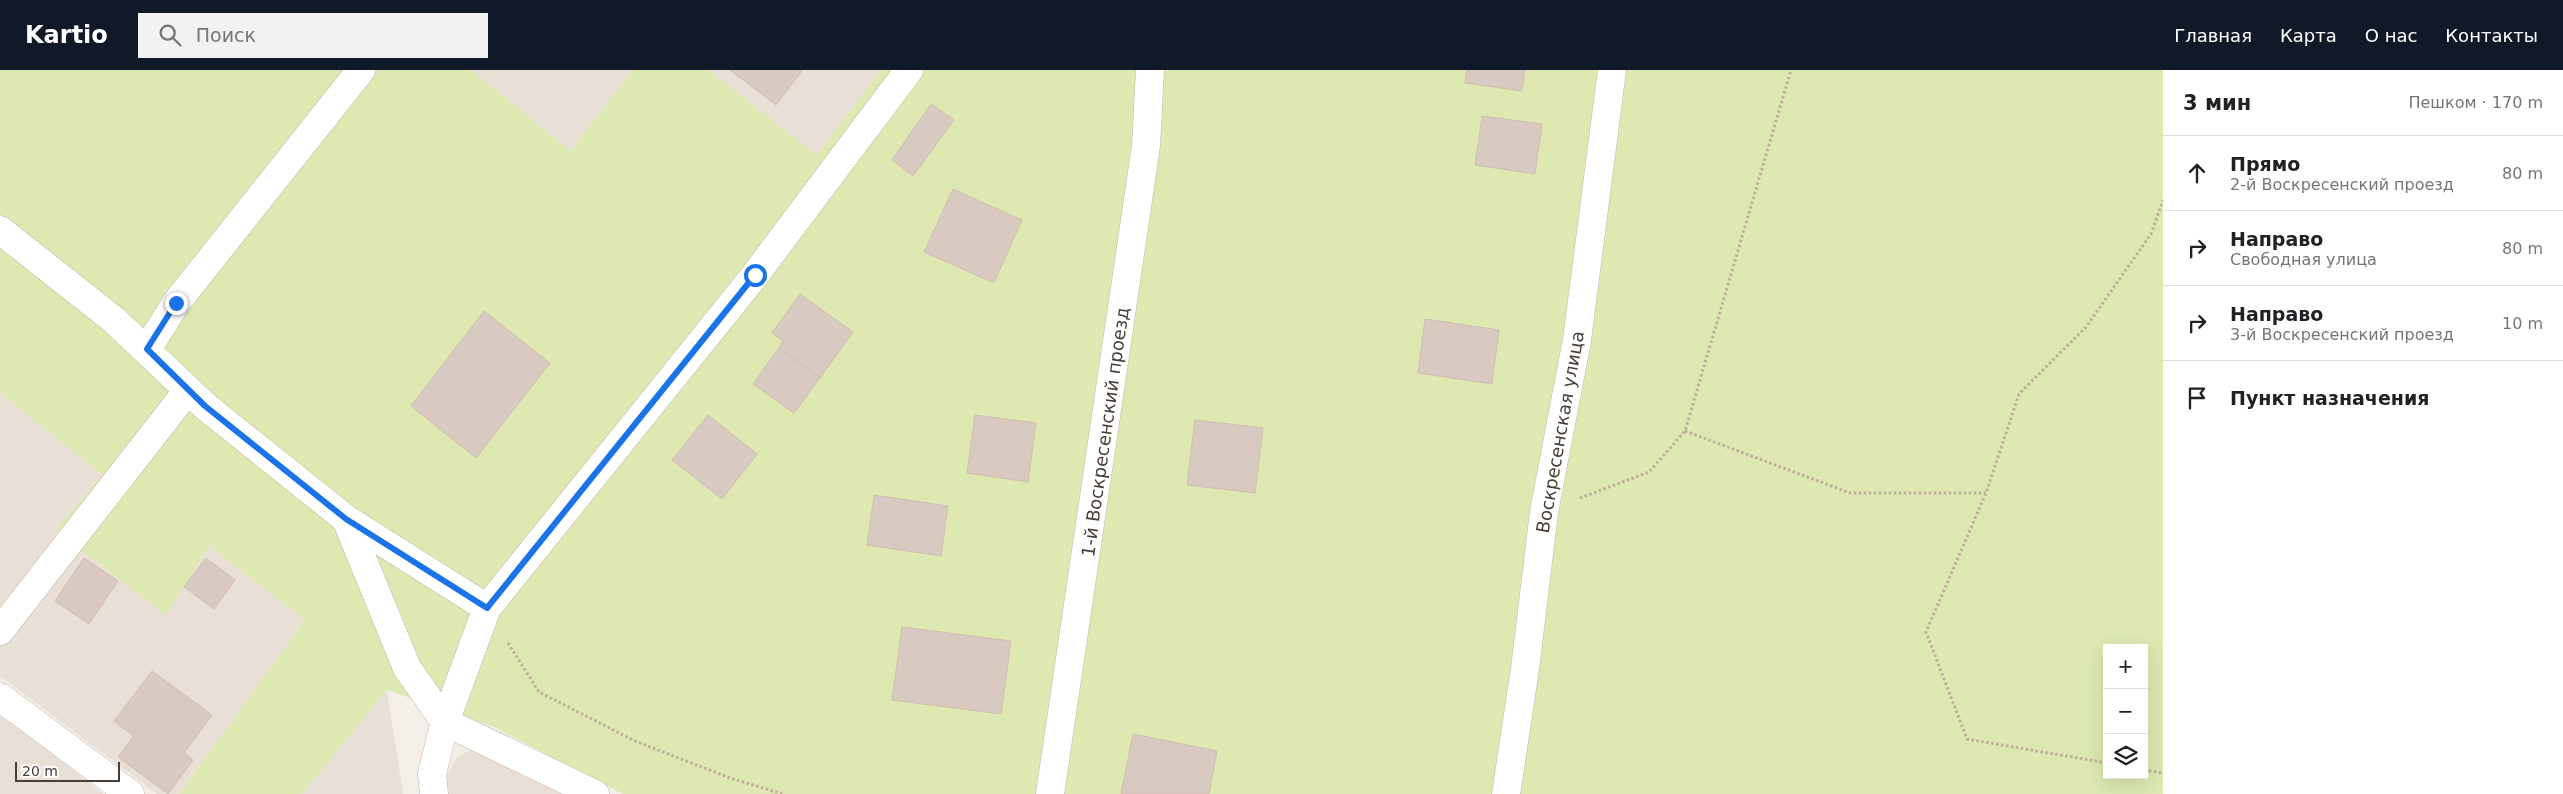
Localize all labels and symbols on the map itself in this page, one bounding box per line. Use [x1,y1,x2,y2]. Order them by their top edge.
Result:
route start [744,264,767,287]
route end [165,292,188,315]
street label: 1-й Воскресенский проезд [1077,306,1133,558]
street label: Воскресенская улица [1532,329,1588,535]
scale bar [15,759,120,782]

